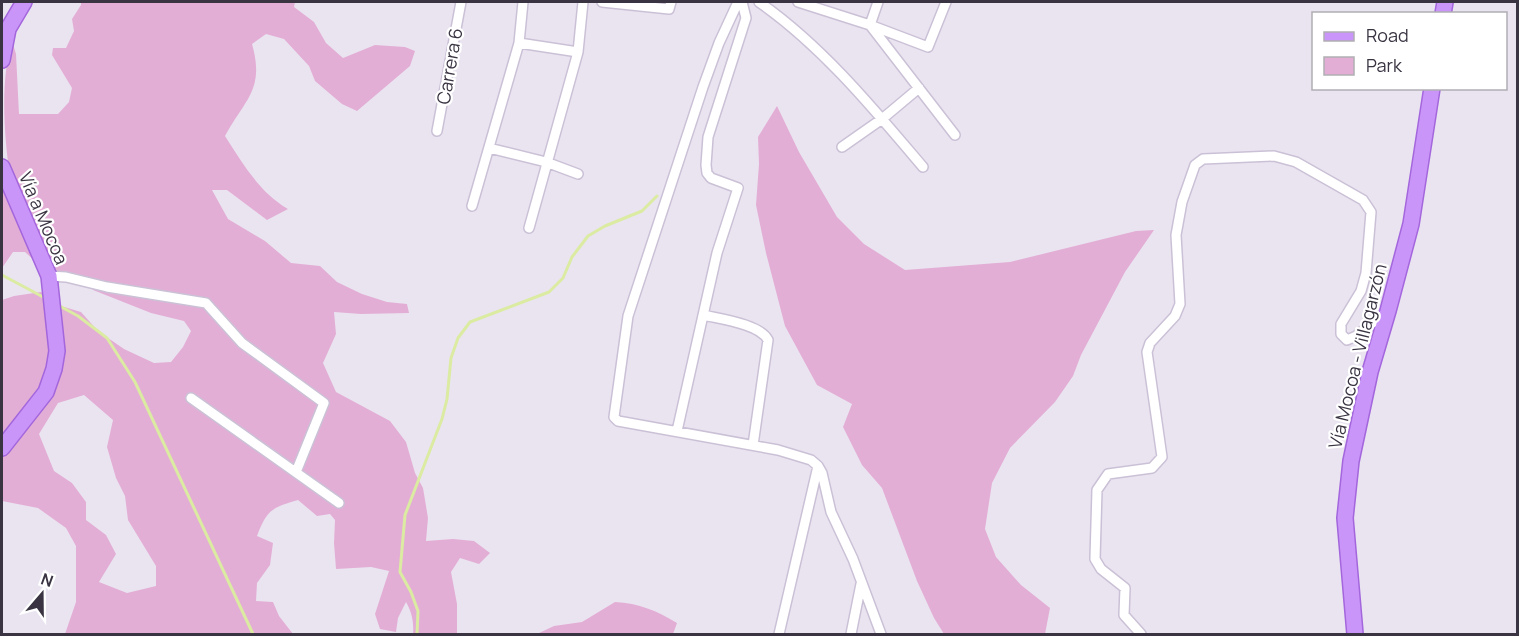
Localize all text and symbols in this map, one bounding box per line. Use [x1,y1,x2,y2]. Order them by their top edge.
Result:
legend [1312,12,1507,90]
text: Road [1366,23,1409,47]
street label: Carrera 6 [430,26,468,106]
text: Park [1366,53,1403,77]
street label: Vía a Mocoa [14,168,74,268]
street label: Vía Mocoa - Villagarzón [1322,261,1392,451]
north arrow [12,564,72,624]
text: N [38,568,56,592]

